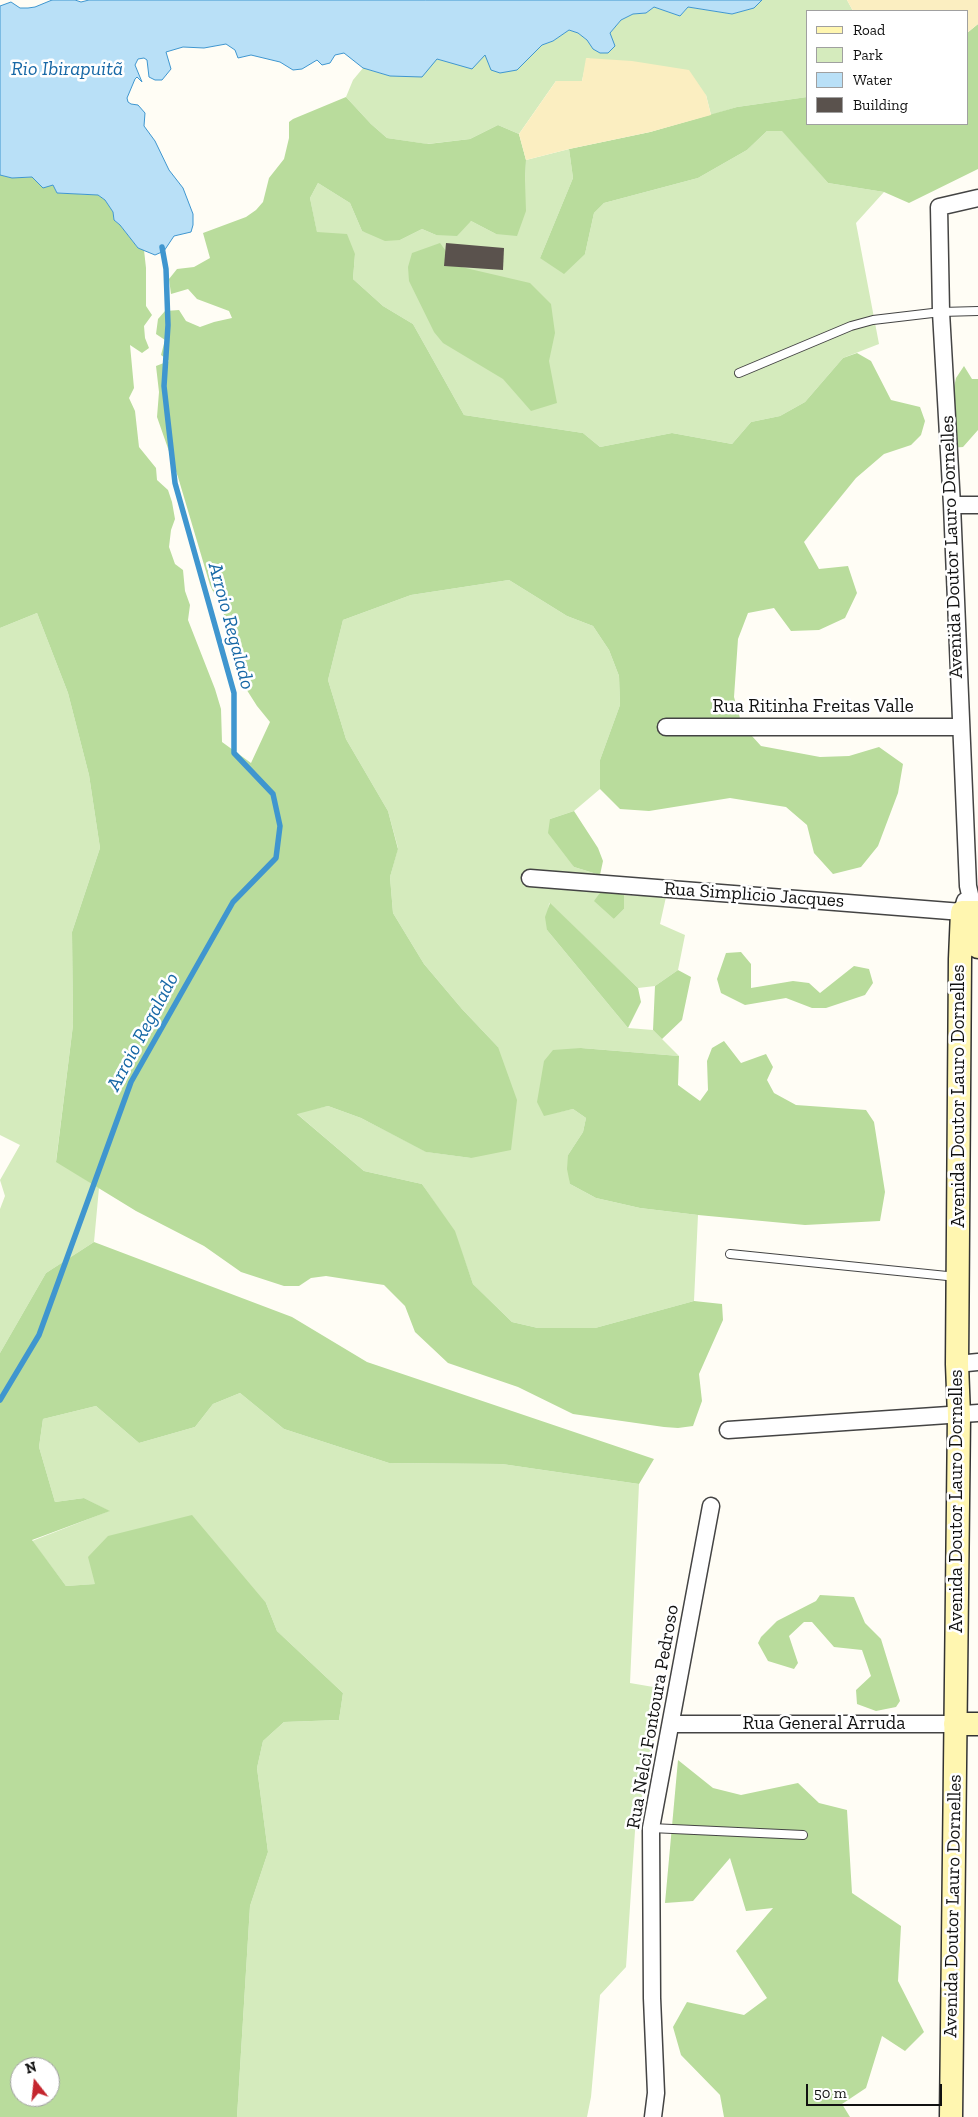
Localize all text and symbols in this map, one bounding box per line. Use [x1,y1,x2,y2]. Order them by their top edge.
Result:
legend [806,10,968,125]
text: Road [853,21,885,39]
text: Park [853,46,883,64]
water label: Rio Ibirapuitã [11,57,123,81]
text: Water [853,71,893,89]
text: Building [853,96,908,114]
street label: Avenida Doutor Lauro Dornelles [936,415,968,679]
water label: Arroio Regalado [203,560,259,692]
street label: Rua Ritinha Freitas Valle [712,696,914,718]
street label: Rua Simplicio Jacques [663,877,845,913]
street label: Avenida Doutor Lauro Dornelles [948,964,970,1228]
water label: Arroio Regalado [102,969,184,1095]
street label: Avenida Doutor Lauro Dornelles [946,1369,968,1633]
street label: Rua Nelci Fontoura Pedroso [622,1603,684,1831]
street label: Rua General Arruda [743,1713,905,1735]
street label: Avenida Doutor Lauro Dornelles [939,1774,967,2038]
north arrow [10,2057,60,2107]
text: N [24,2058,38,2078]
scale bar [808,2074,944,2106]
text: 50 m [814,2084,847,2102]

